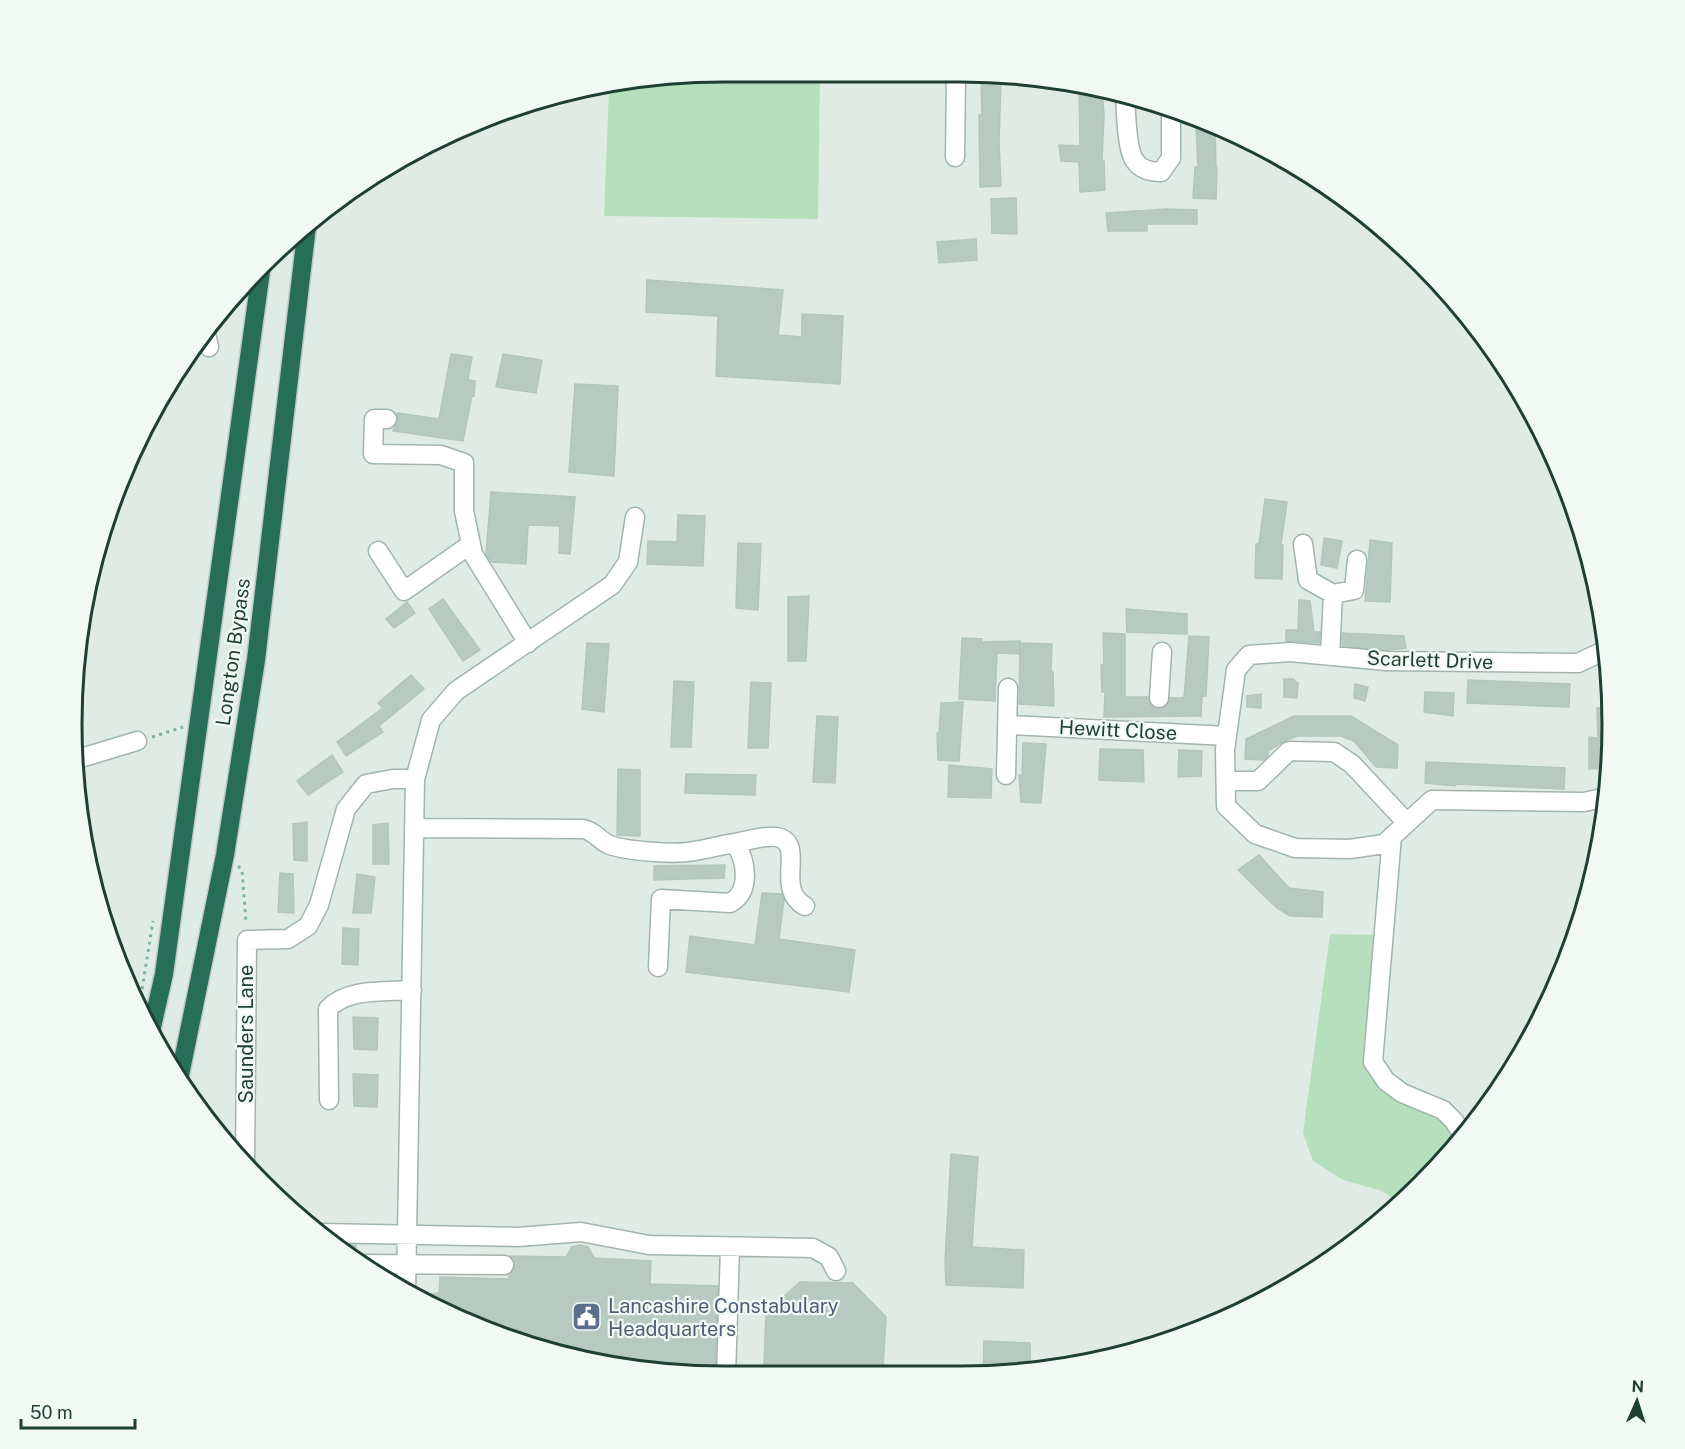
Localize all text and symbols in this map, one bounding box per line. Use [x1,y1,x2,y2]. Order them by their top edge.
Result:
street label: Longton Bypass [211,577,255,727]
street label: Scarlett Drive [1366,646,1494,674]
street label: Hewitt Close [1058,715,1178,745]
street label: Saunders Lane [234,965,258,1103]
place label: Lancashire Constabulary Headquarters [608,1294,839,1341]
public building icon: Lancashire Constabulary Headquarters [571,1301,603,1333]
north arrow [1607,1371,1667,1431]
text: N [1631,1377,1645,1396]
scale bar [21,1392,135,1430]
text: 50 m [30,1402,73,1423]

